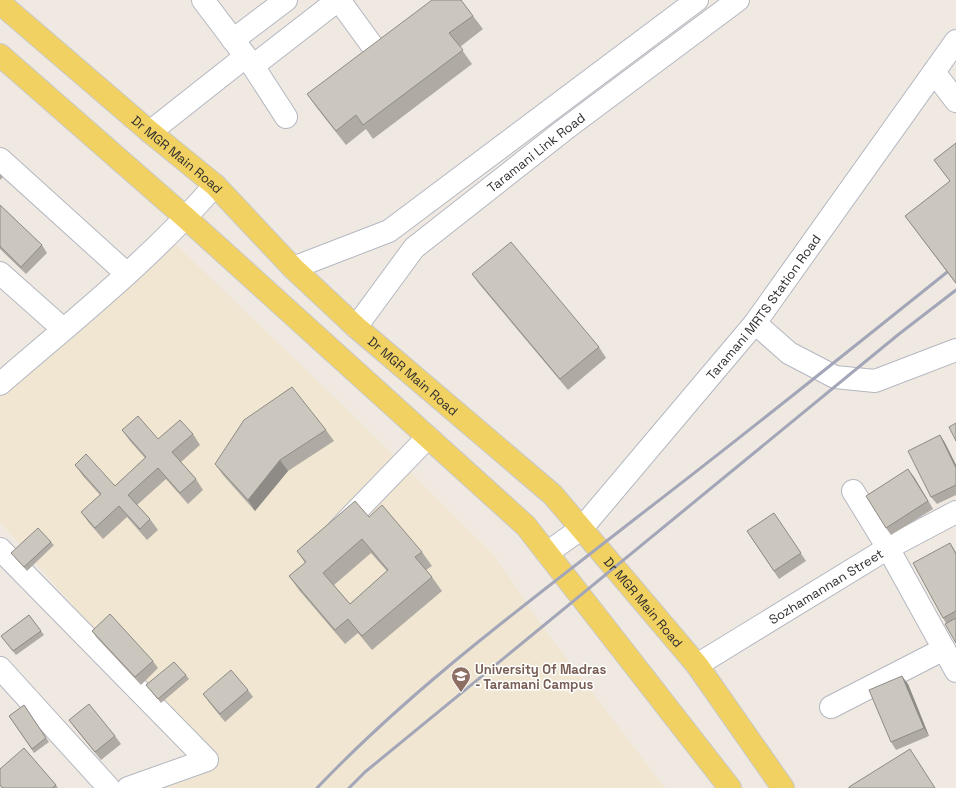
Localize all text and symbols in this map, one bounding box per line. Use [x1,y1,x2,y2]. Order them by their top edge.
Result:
street label: Taramani Link Road [484,109,589,196]
street label: Dr MGR Main Road [128,112,226,197]
street label: Taramani MRTS Station Road [703,231,825,384]
street label: Dr MGR Main Road [364,333,461,419]
street label: Sozhamannan Street [766,545,886,628]
street label: Dr MGR Main Road [600,554,686,651]
place label: University Of Madras - Taramani Campus [475,661,607,693]
school or university icon: University Of Madras - Taramani Campus [450,665,472,693]

